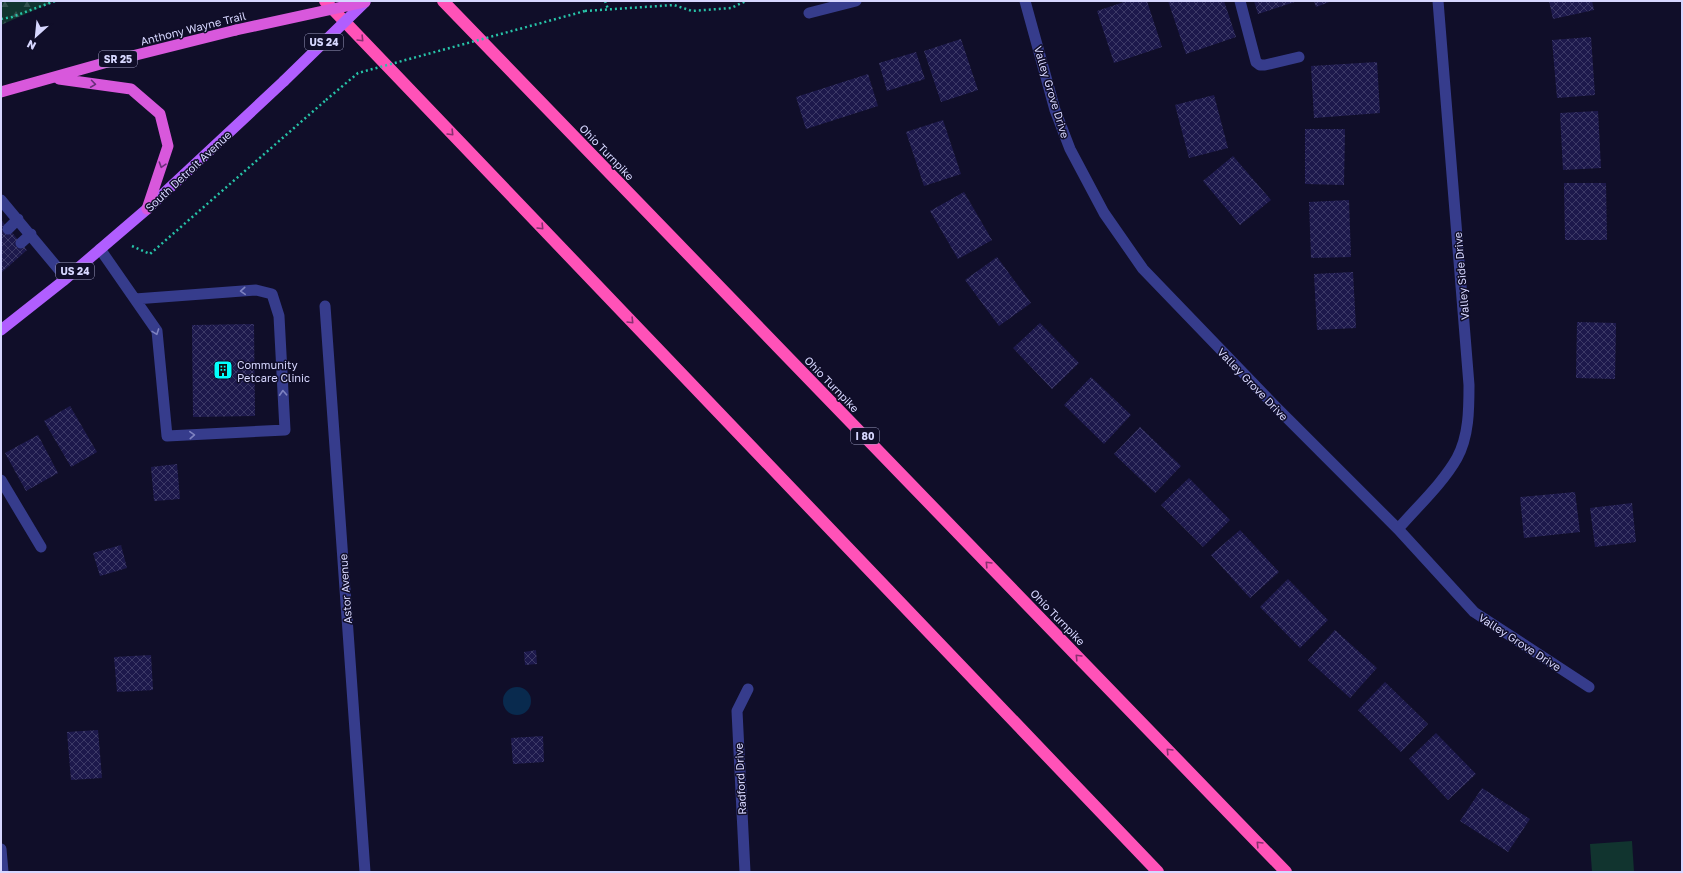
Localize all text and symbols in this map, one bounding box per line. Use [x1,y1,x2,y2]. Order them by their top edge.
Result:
street label: Anthony Wayne Trail [139,9,247,47]
north arrow [16,16,56,56]
road number: US 24 [305,34,343,50]
one-way arrow [356,34,364,42]
text: N [25,38,38,53]
street label: Valley Grove Drive [1032,44,1072,140]
road number: SR 25 [99,51,137,67]
one-way arrow [90,79,96,88]
street label: Ohio Turnpike [577,121,637,183]
street label: South Detroit Avenue [142,128,234,214]
one-way arrow [446,128,454,136]
one-way arrow [158,162,167,169]
one-way arrow [536,222,544,230]
street label: Valley Side Drive [1451,232,1471,320]
road number: US 24 [56,263,94,279]
one-way arrow [240,287,246,295]
one-way arrow [626,316,634,324]
one-way arrow [151,328,159,335]
street label: Valley Grove Drive [1215,345,1291,423]
street label: Ohio Turnpike [802,353,862,415]
place label: Community Petcare Clinic [237,358,310,384]
building icon: Community Petcare Clinic [212,359,234,381]
one-way arrow [279,390,288,396]
road number: I 80 [851,428,879,444]
one-way arrow [189,430,195,439]
street label: Astor Avenue [336,554,354,624]
one-way arrow [985,561,993,569]
street label: Ohio Turnpike [1028,586,1088,648]
street label: Valley Grove Drive [1476,611,1564,673]
one-way arrow [1076,654,1083,662]
street label: Radford Drive [732,743,748,815]
one-way arrow [1166,748,1174,756]
one-way arrow [1256,841,1264,849]

